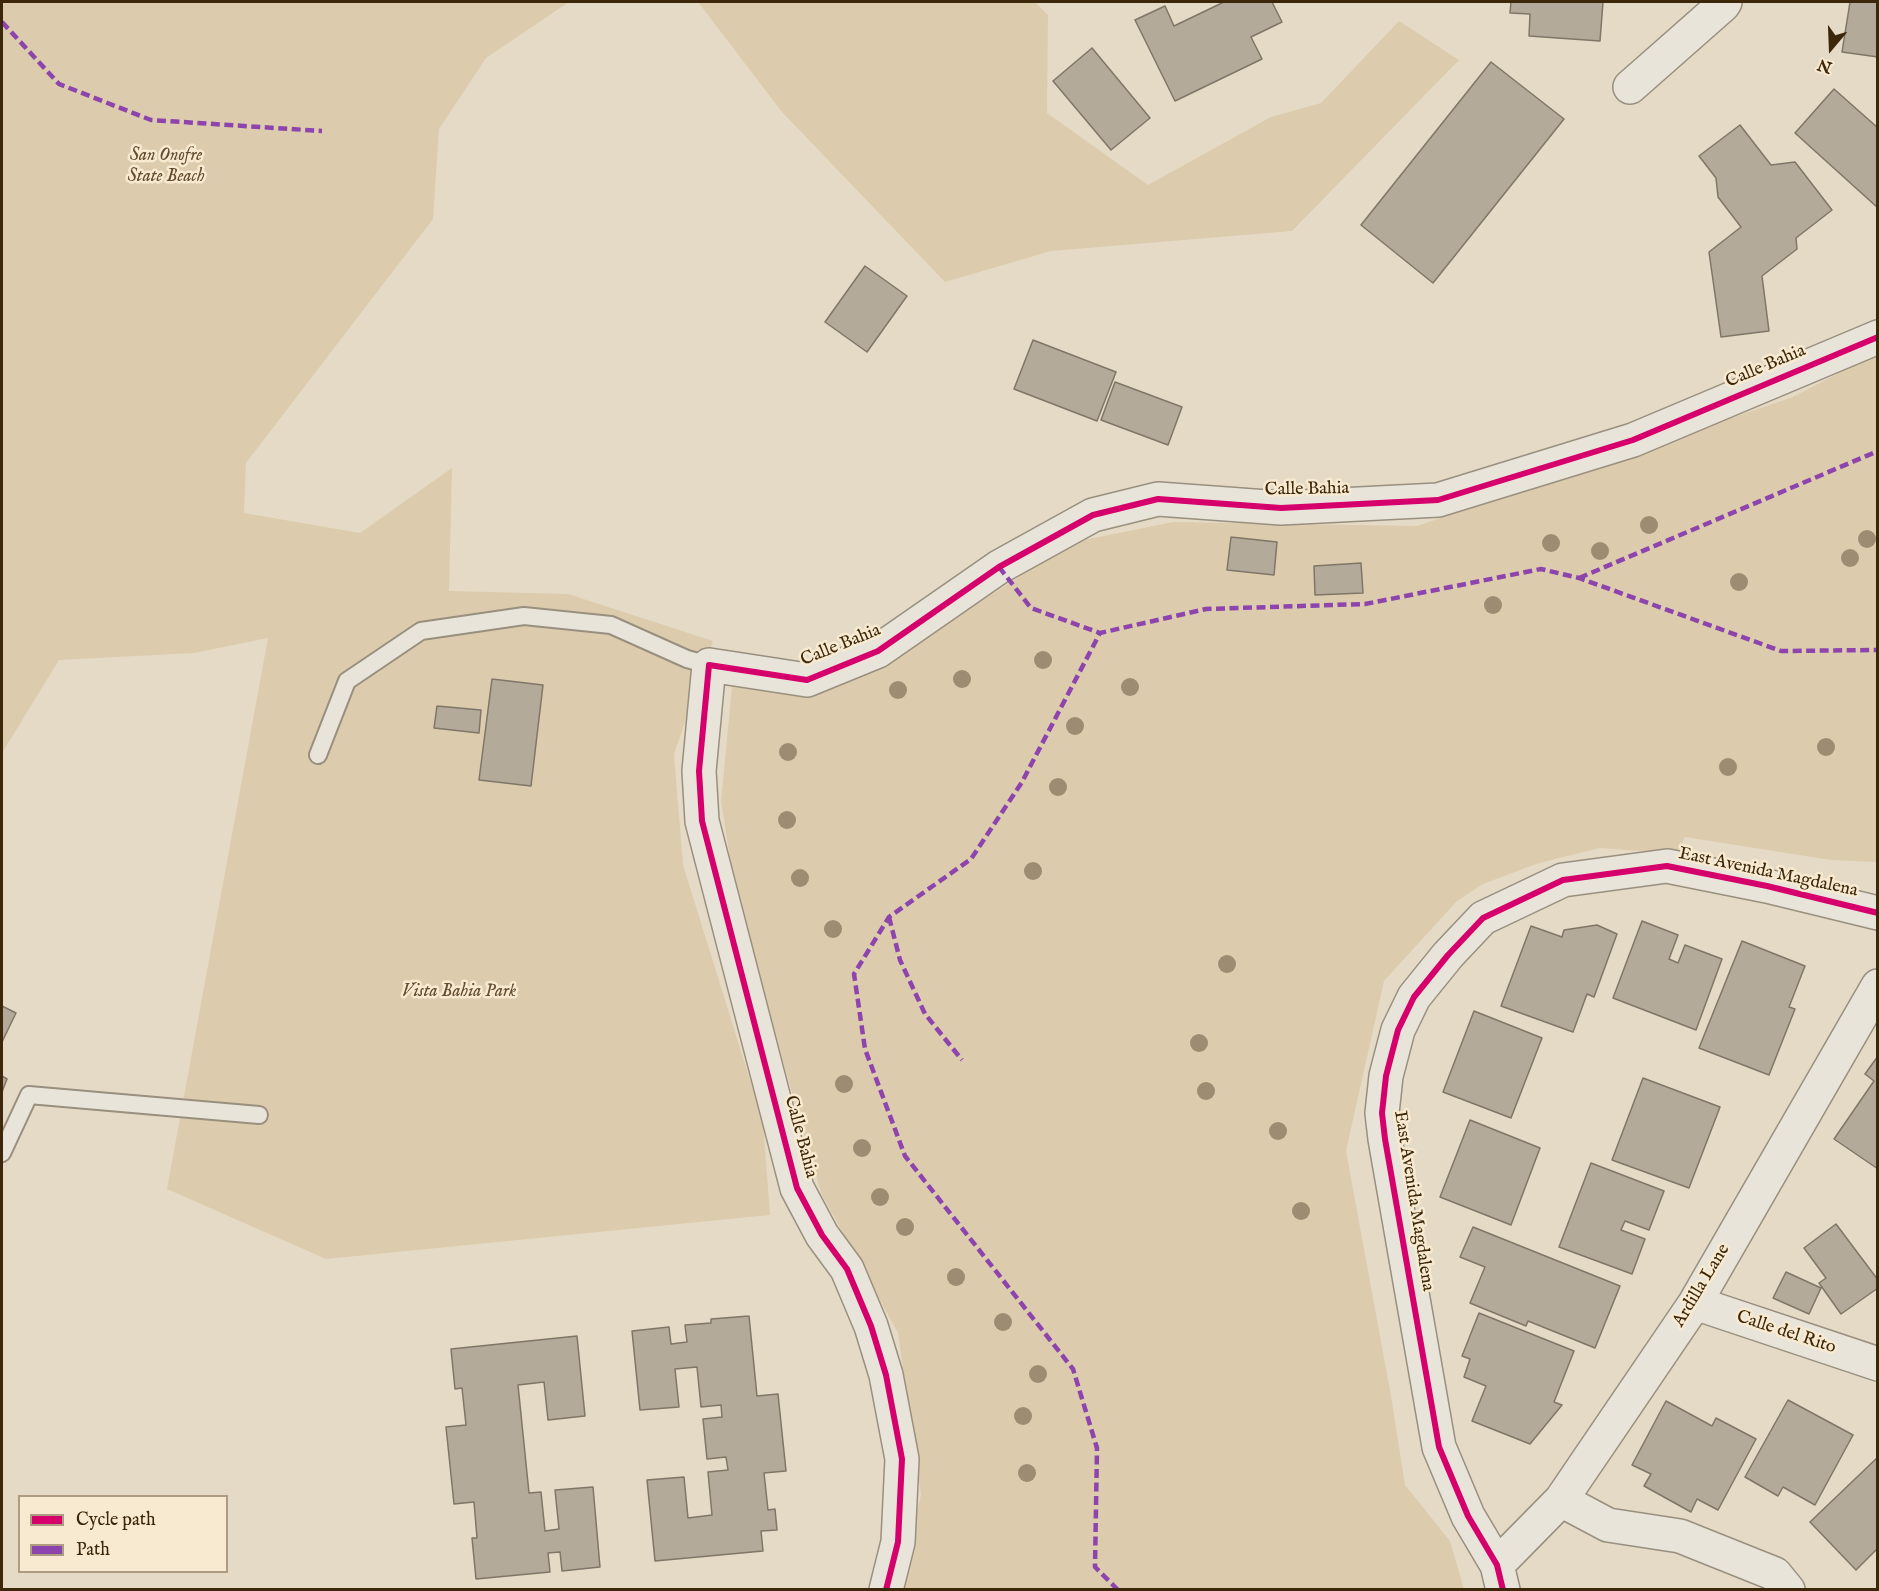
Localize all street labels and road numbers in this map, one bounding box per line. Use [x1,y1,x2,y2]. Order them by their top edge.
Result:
street label: Calle Bahia [1723,341,1809,393]
street label: Calle Bahia [1265,478,1349,502]
street label: Calle Bahia [798,620,884,672]
street label: East Avenida Magdalena [1677,843,1859,903]
street label: Calle Bahia [779,1093,821,1181]
street label: East Avenida Magdalena [1388,1109,1438,1293]
street label: Ardilla Lane [1669,1241,1735,1331]
street label: Calle del Rito [1733,1307,1839,1359]

